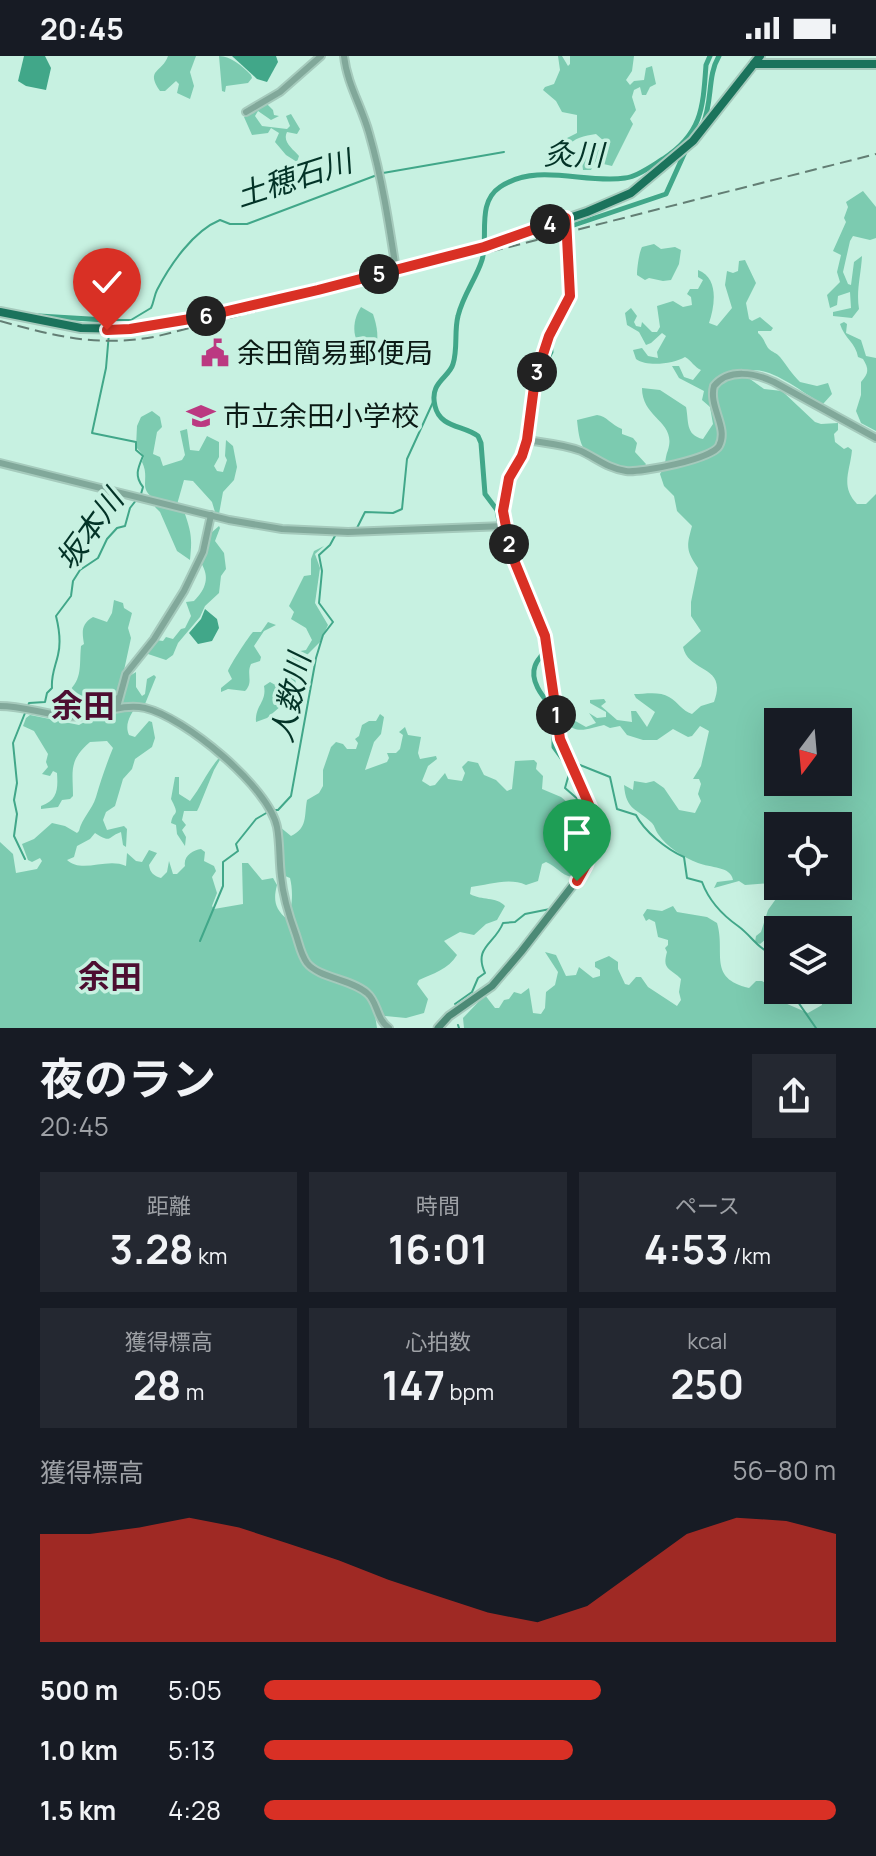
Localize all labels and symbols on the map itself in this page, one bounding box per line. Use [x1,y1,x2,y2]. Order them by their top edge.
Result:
water label: 灸川 [544,132,607,175]
water label: 土穂石川 [230,139,360,216]
pin: 4 [530,204,570,244]
pin [73,248,141,330]
pin: 5 [359,254,399,294]
pin: 6 [186,296,226,336]
place label: 余田簡易郵便局 [237,333,433,371]
public building icon: 余田簡易郵便局 [200,338,230,368]
pin: 3 [517,352,557,392]
place label: 市立余田小学校 [223,396,419,434]
school or university icon: 市立余田小学校 [186,401,216,431]
water label: 坂本川 [46,478,134,578]
pin: 2 [489,524,529,564]
water label: 人数川 [260,646,320,746]
district label: 余田 [51,683,115,727]
pin: 1 [536,695,576,735]
north arrow [764,708,852,796]
pin [543,799,611,881]
district label: 余田 [78,954,142,998]

